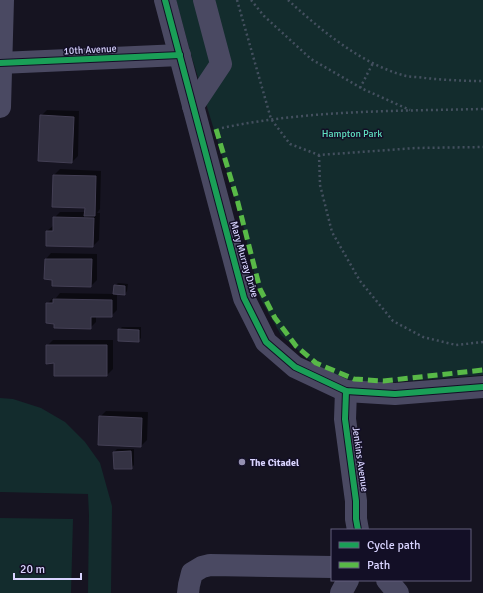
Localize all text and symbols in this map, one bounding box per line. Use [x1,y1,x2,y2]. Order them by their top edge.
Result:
street label: 10th Avenue [63,43,117,57]
park label: Hampton Park [322,128,382,140]
street label: Mary Murray Drive [227,220,261,299]
street label: Jenkins Avenue [349,426,371,493]
marker: The Citadel [237,457,247,467]
place label: The Citadel [250,457,299,469]
legend [331,529,471,581]
text: Cycle path [367,538,420,553]
scale bar [14,555,81,581]
text: Path [367,558,390,573]
text: 20 m [20,562,45,577]

